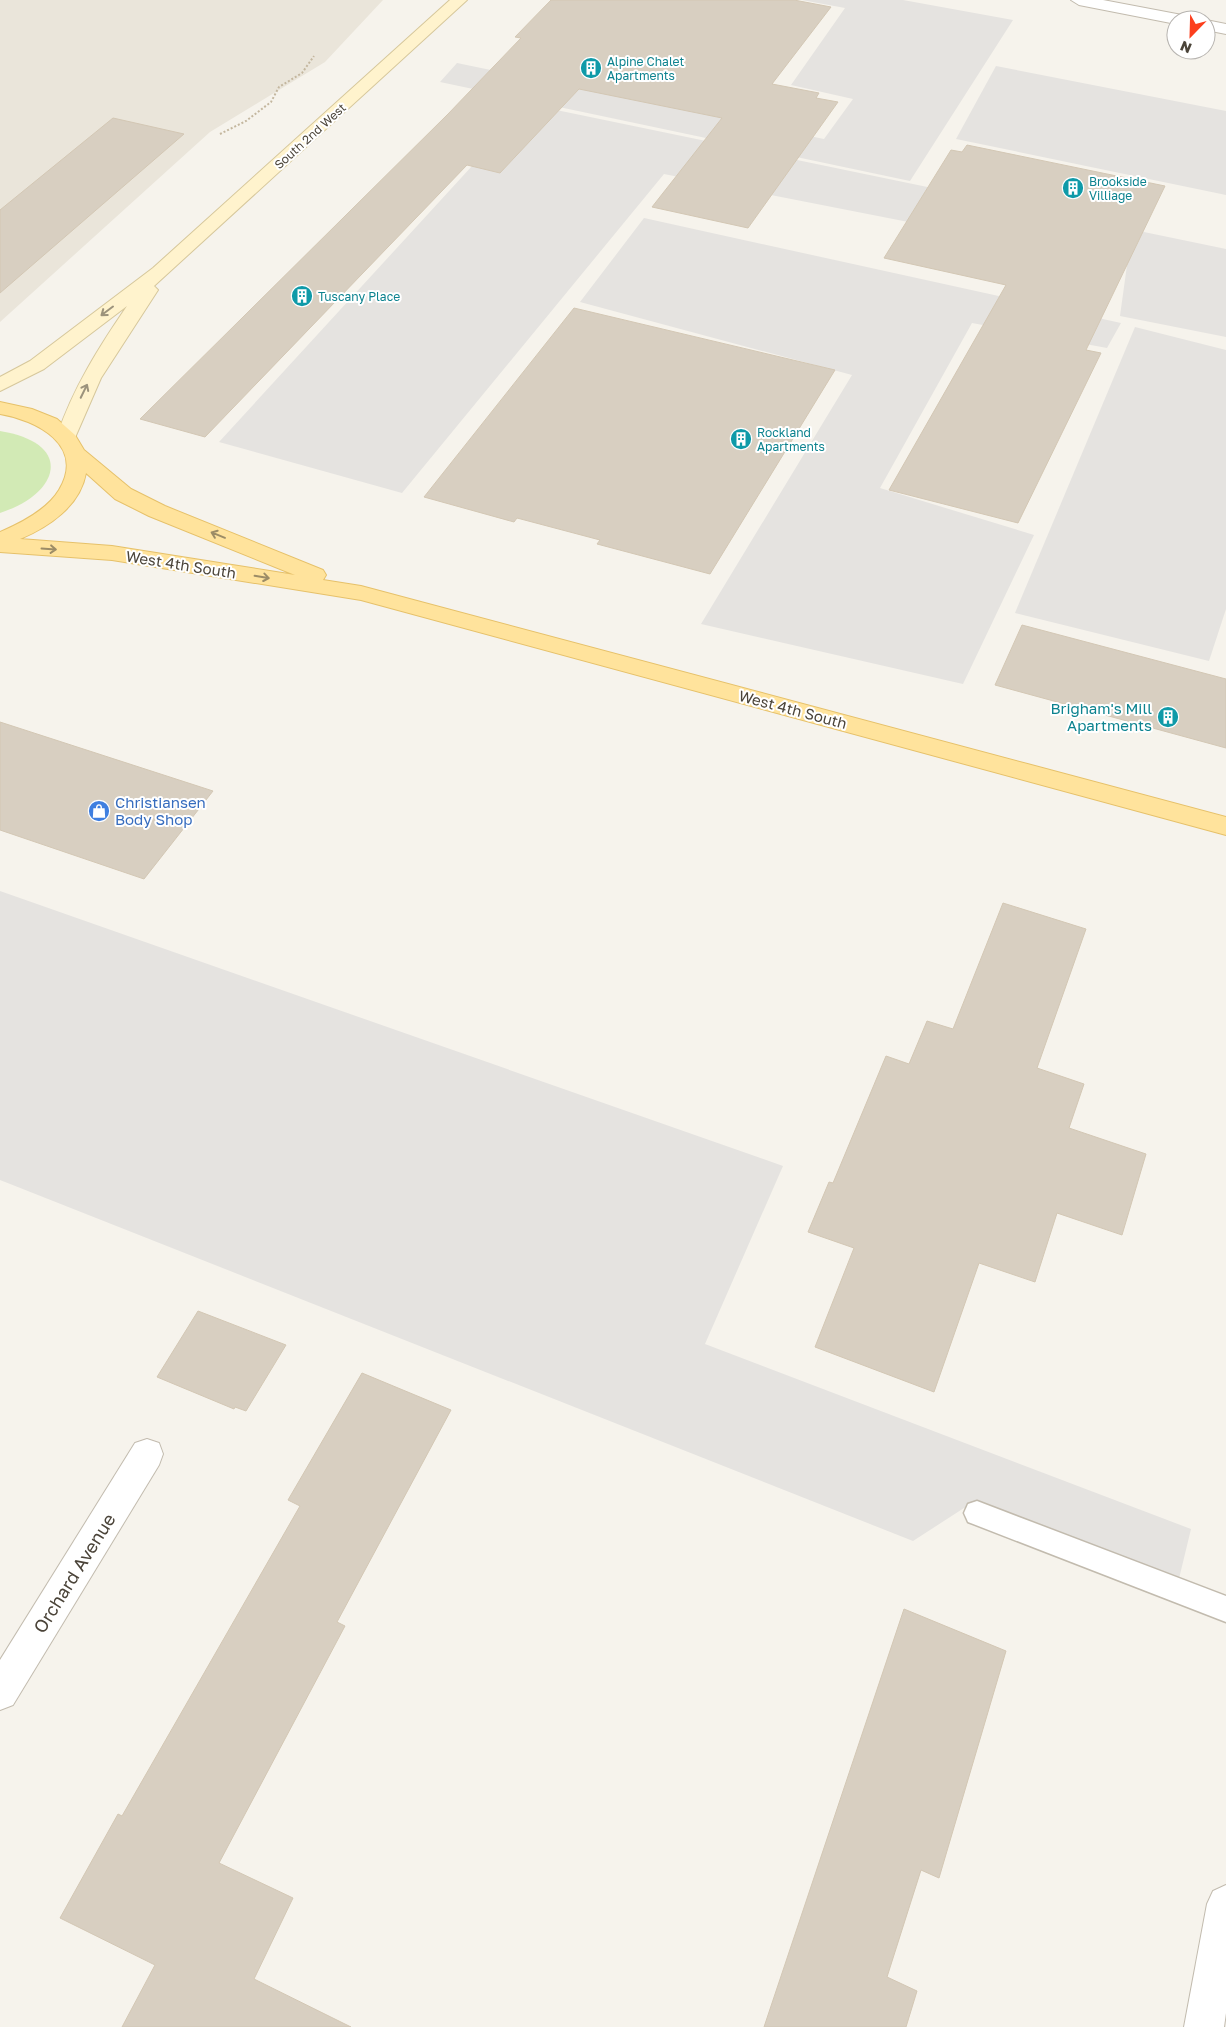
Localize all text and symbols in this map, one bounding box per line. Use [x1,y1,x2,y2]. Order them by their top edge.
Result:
north arrow [1166,10,1216,60]
text: N [1178,38,1194,57]
place label: Alpine Chalet Apartments [607,54,685,83]
building icon: Alpine Chalet Apartments [579,56,603,80]
street label: South 2nd West [271,100,349,172]
place label: Brookside Villiage [1089,174,1147,203]
building icon: Brookside Villiage [1061,176,1085,200]
building icon: Tuscany Place [290,284,314,308]
place label: Tuscany Place [318,289,400,304]
one-way arrow [101,306,114,317]
one-way arrow [80,384,89,399]
place label: Rockland Apartments [757,425,825,454]
building icon: Rockland Apartments [729,427,753,451]
one-way arrow [211,530,226,540]
one-way arrow [40,544,56,553]
street label: West 4th South [125,546,237,582]
one-way arrow [253,572,269,582]
street label: West 4th South [737,686,849,732]
place label: Brigham's Mill Apartments [1051,699,1152,734]
building icon: Brigham's Mill Apartments [1156,705,1180,729]
place label: Christiansen Body Shop [115,793,206,828]
shop icon: Christiansen Body Shop [87,799,111,823]
street label: Orchard Avenue [28,1509,120,1637]

